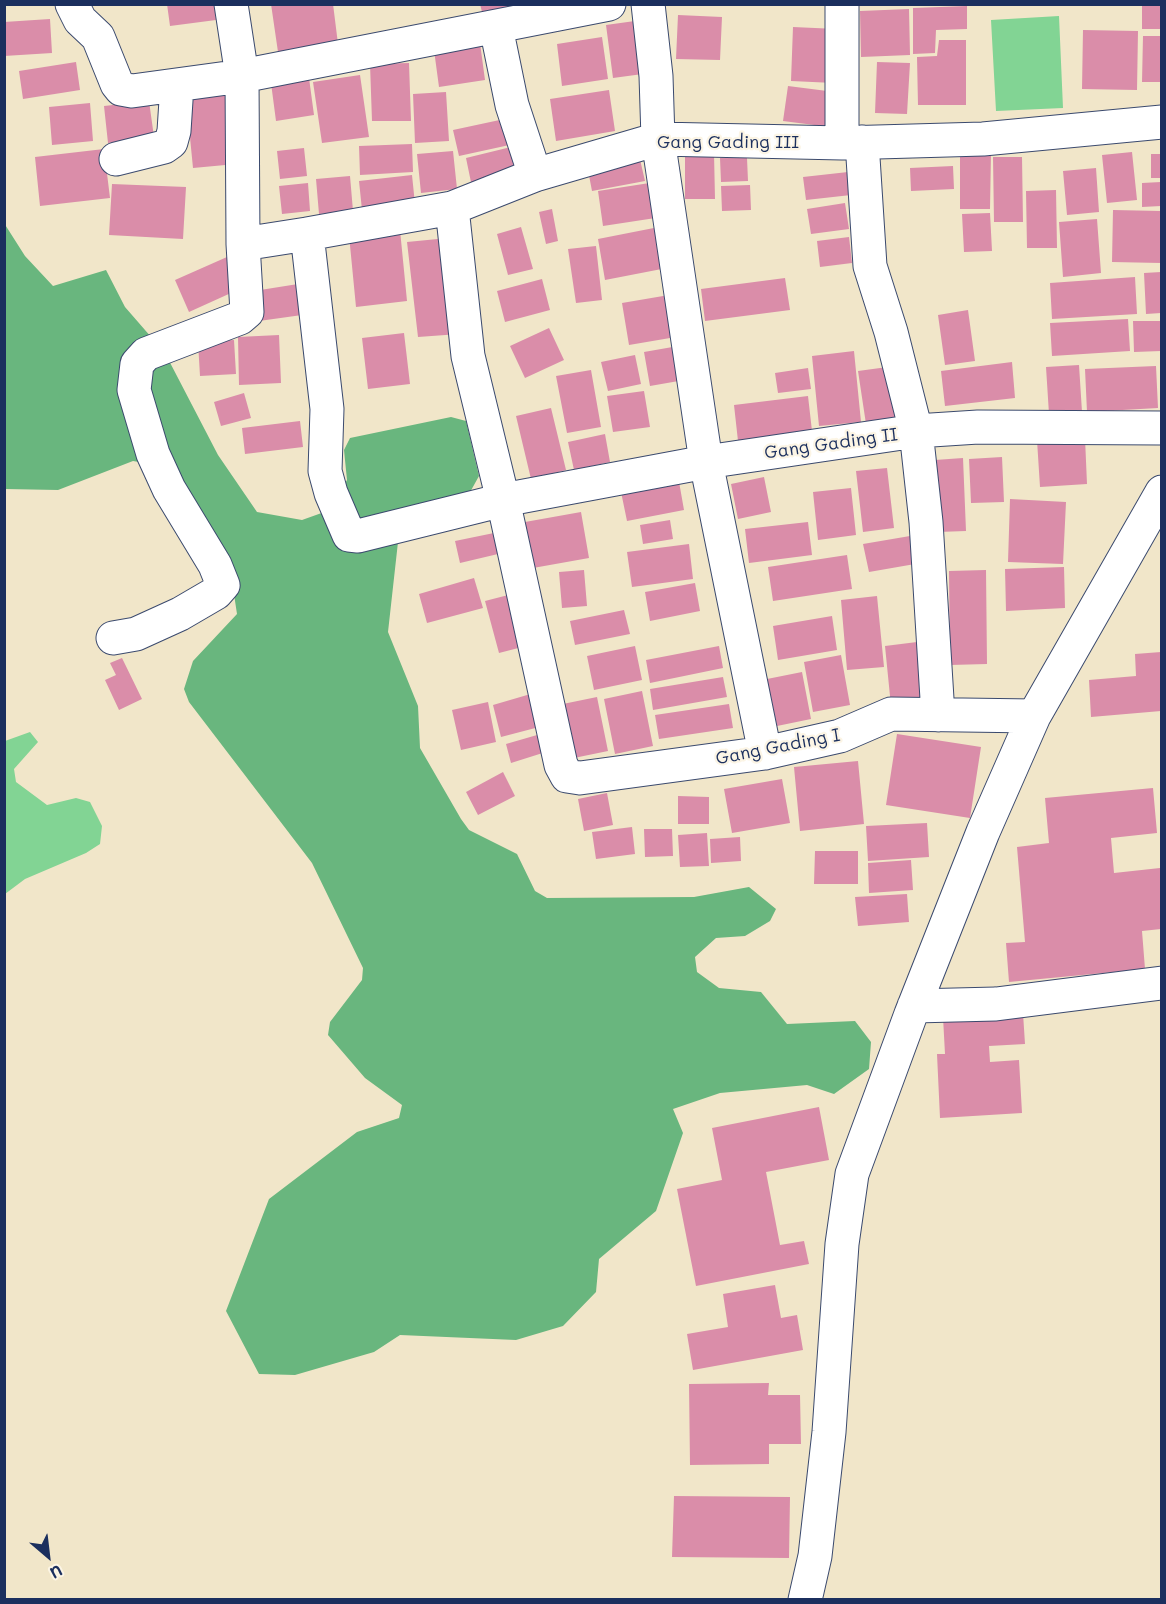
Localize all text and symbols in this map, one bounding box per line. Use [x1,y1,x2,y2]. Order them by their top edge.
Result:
street label: Gang Gading III [657,131,799,153]
street label: Gang Gading II [763,424,899,464]
street label: Gang Gading I [714,724,842,770]
north arrow [18,1526,78,1586]
text: U [47,1560,67,1584]

